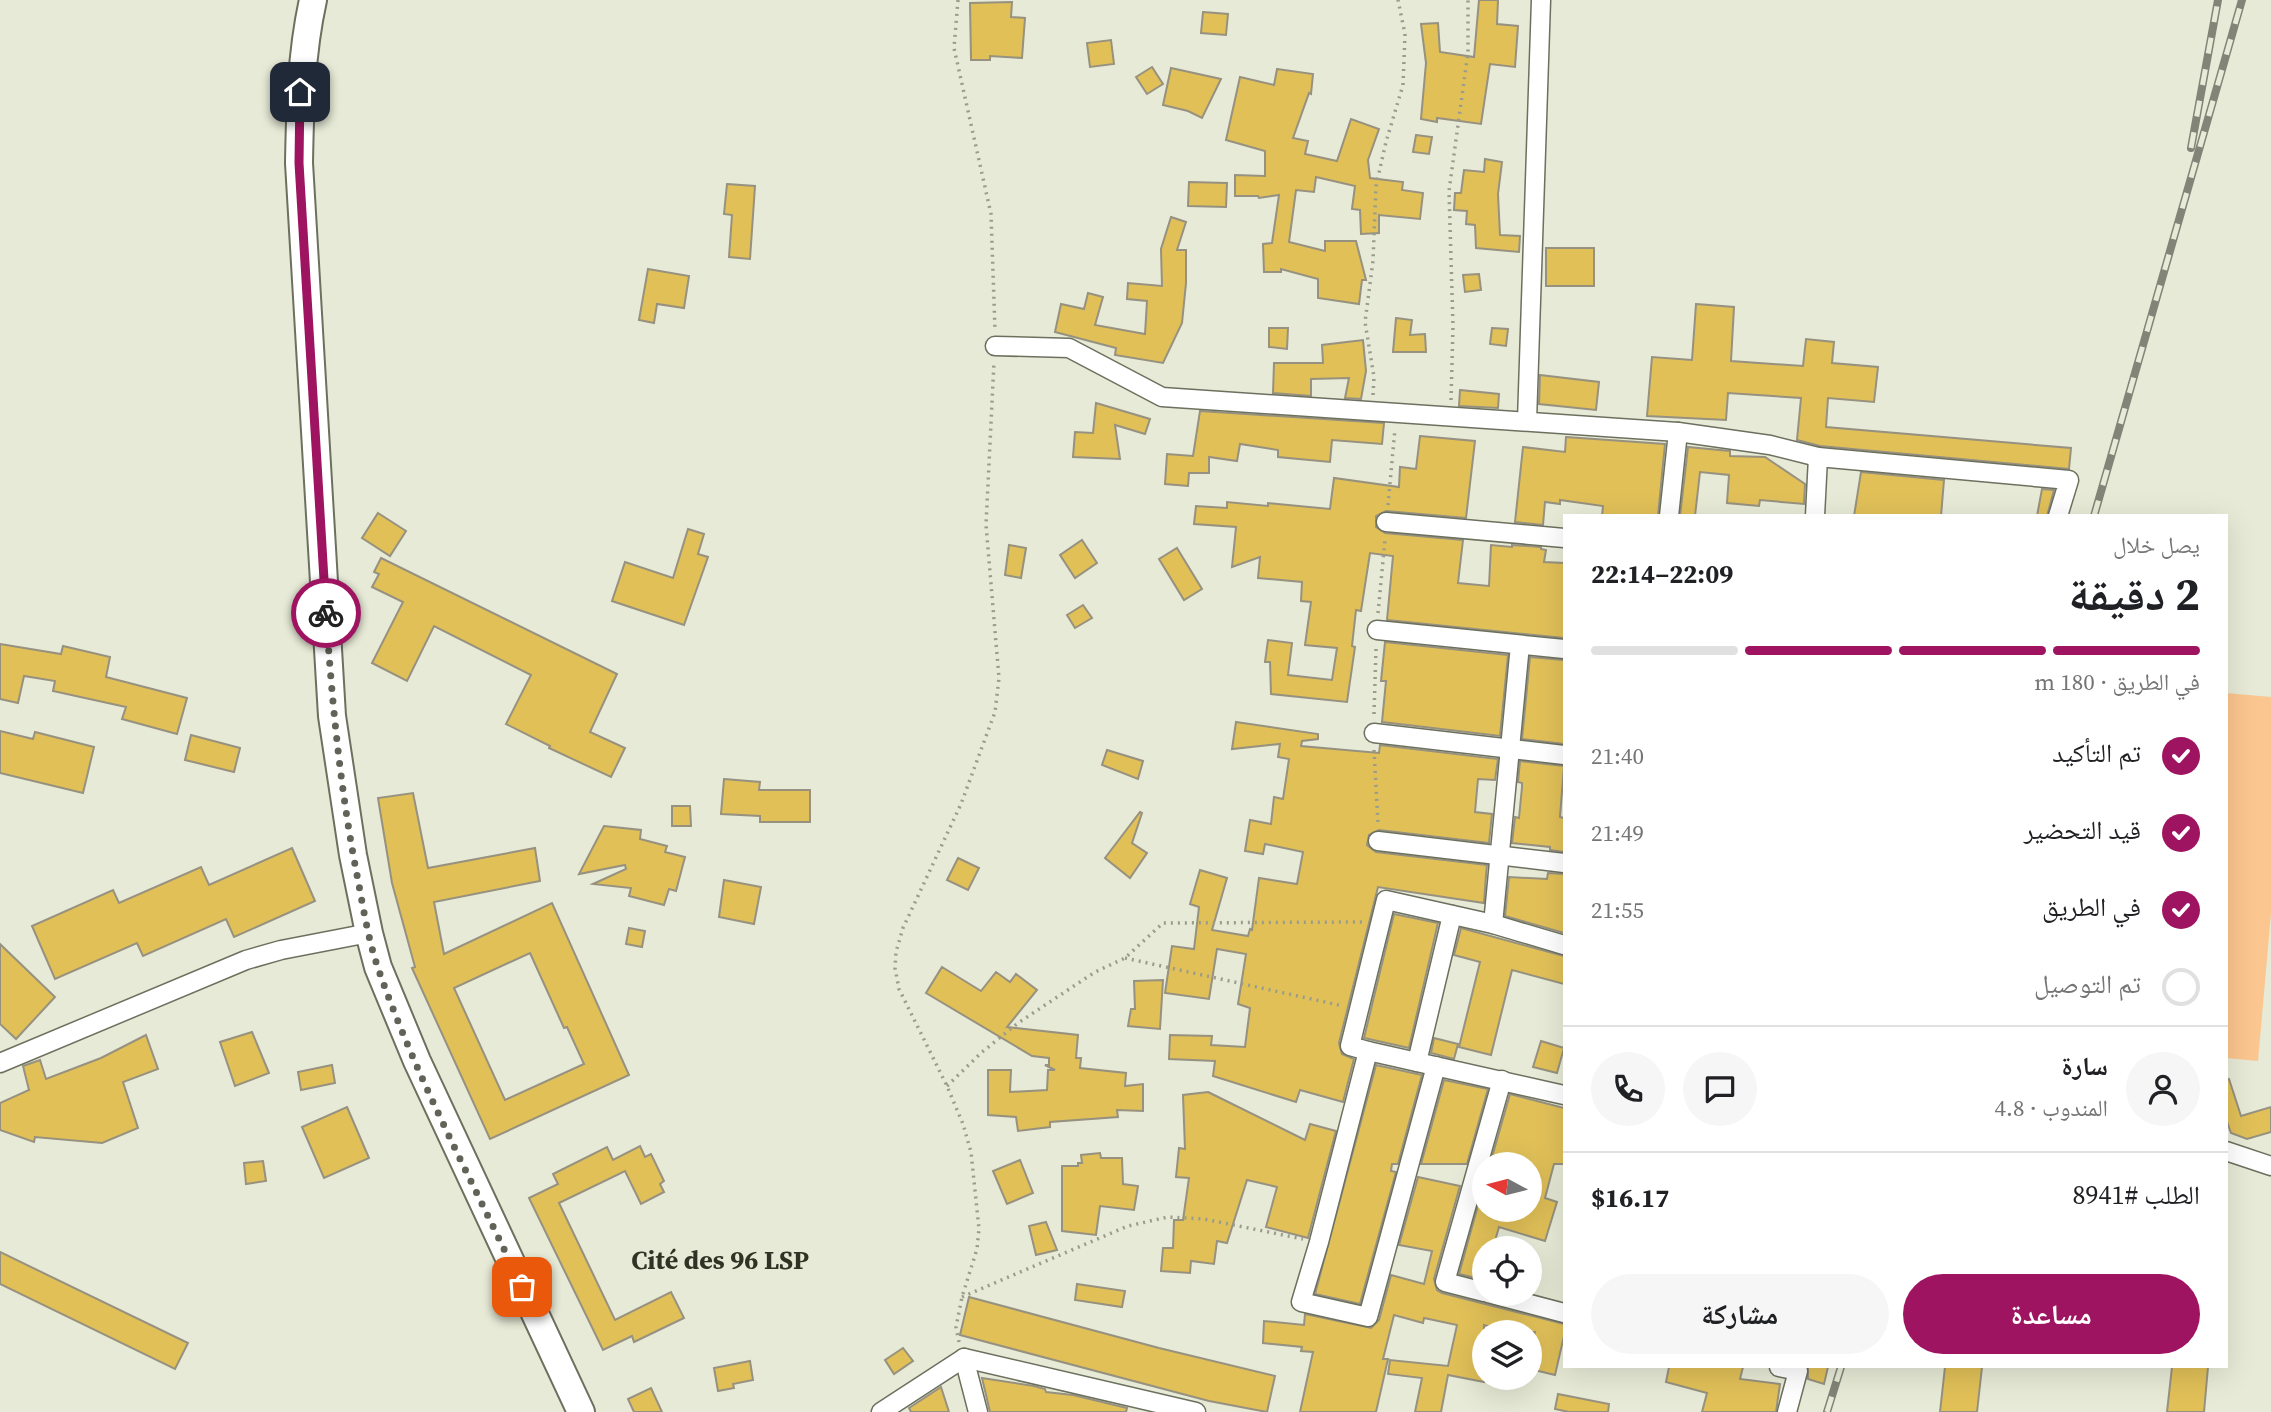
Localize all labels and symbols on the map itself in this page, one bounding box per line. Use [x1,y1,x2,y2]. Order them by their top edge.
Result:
pin [270,62,330,122]
courier [291,578,361,648]
north arrow [1472,1152,1542,1222]
district label: Cité des 96 LSP [631,1242,809,1278]
pin [492,1257,552,1317]

